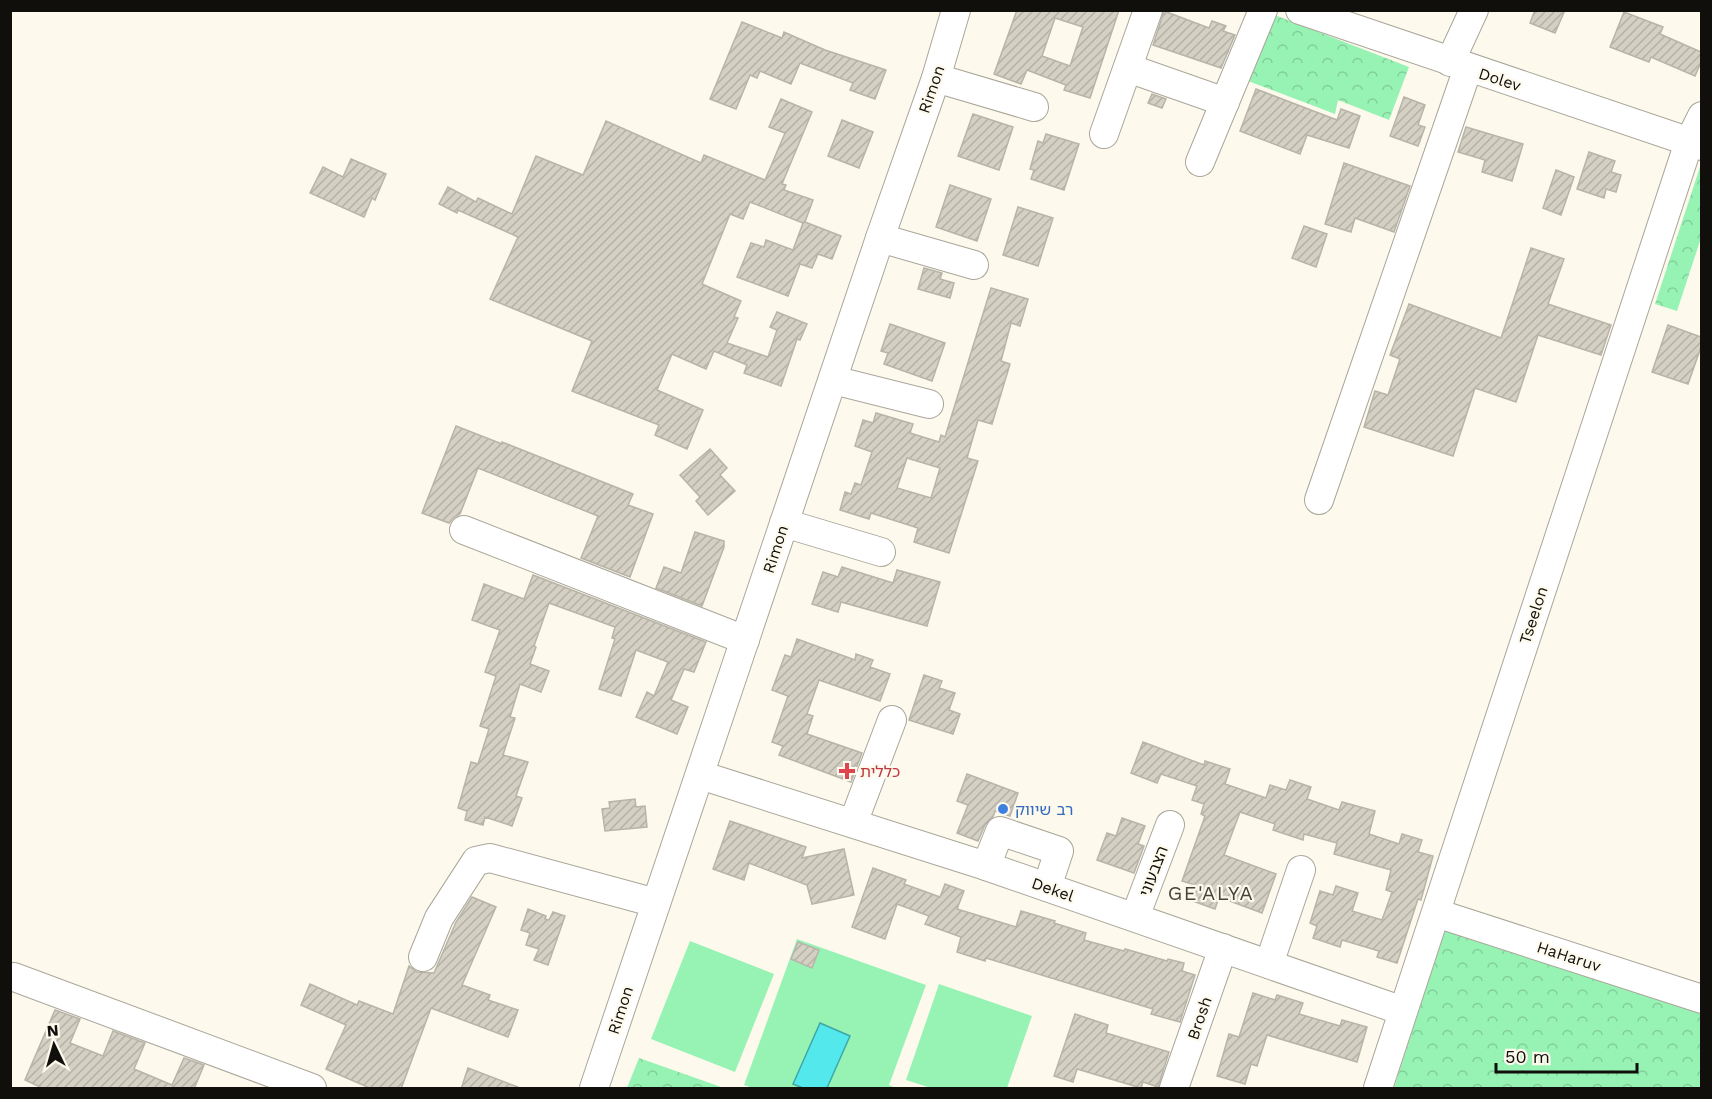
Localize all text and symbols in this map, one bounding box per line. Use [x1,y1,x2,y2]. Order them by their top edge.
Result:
street label: Rimon [914,63,949,116]
street label: Dolev [1476,64,1524,95]
street label: Rimon [759,523,792,576]
street label: Tseelon [1515,584,1552,646]
marker: כללית [838,762,856,780]
place label: כללית [860,762,900,781]
place label: רב שיווק [1015,800,1073,819]
marker: רב שיווק [996,802,1010,816]
street label: הצבעוני [1135,843,1172,899]
street label: Dekel [1029,873,1077,906]
district label: GE'ALYA [1168,881,1254,905]
street label: HaHaruv [1534,937,1604,976]
street label: Rimon [604,984,637,1037]
street label: Brosh [1183,994,1216,1042]
north arrow [24,1015,84,1075]
text: N [46,1021,59,1041]
scale bar [1496,1036,1637,1074]
text: 50 m [1505,1046,1550,1067]

